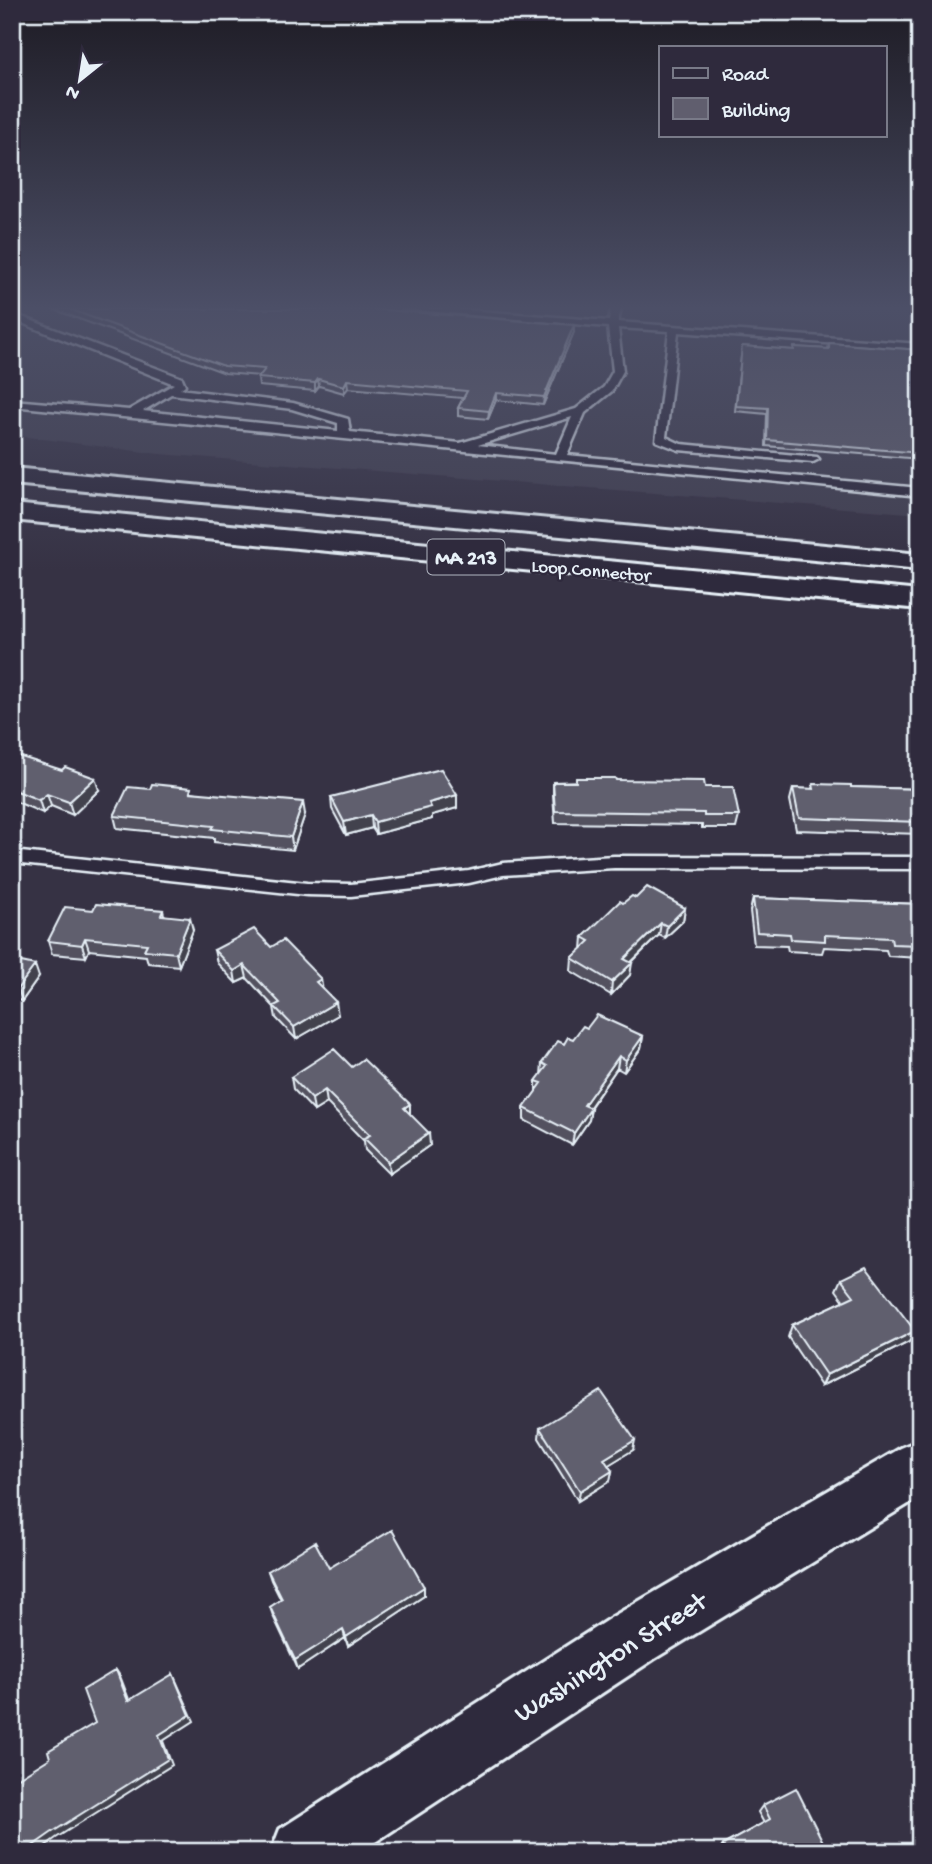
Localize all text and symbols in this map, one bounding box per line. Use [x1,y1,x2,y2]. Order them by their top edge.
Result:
north arrow [46,46,116,116]
legend [659,46,886,136]
text: Road [722,64,770,89]
text: N [62,79,84,105]
text: Building [721,100,791,125]
road number: MA 213 [428,540,504,574]
street label: Loop Connector [530,556,653,589]
street label: Washington Street [509,1585,716,1731]

